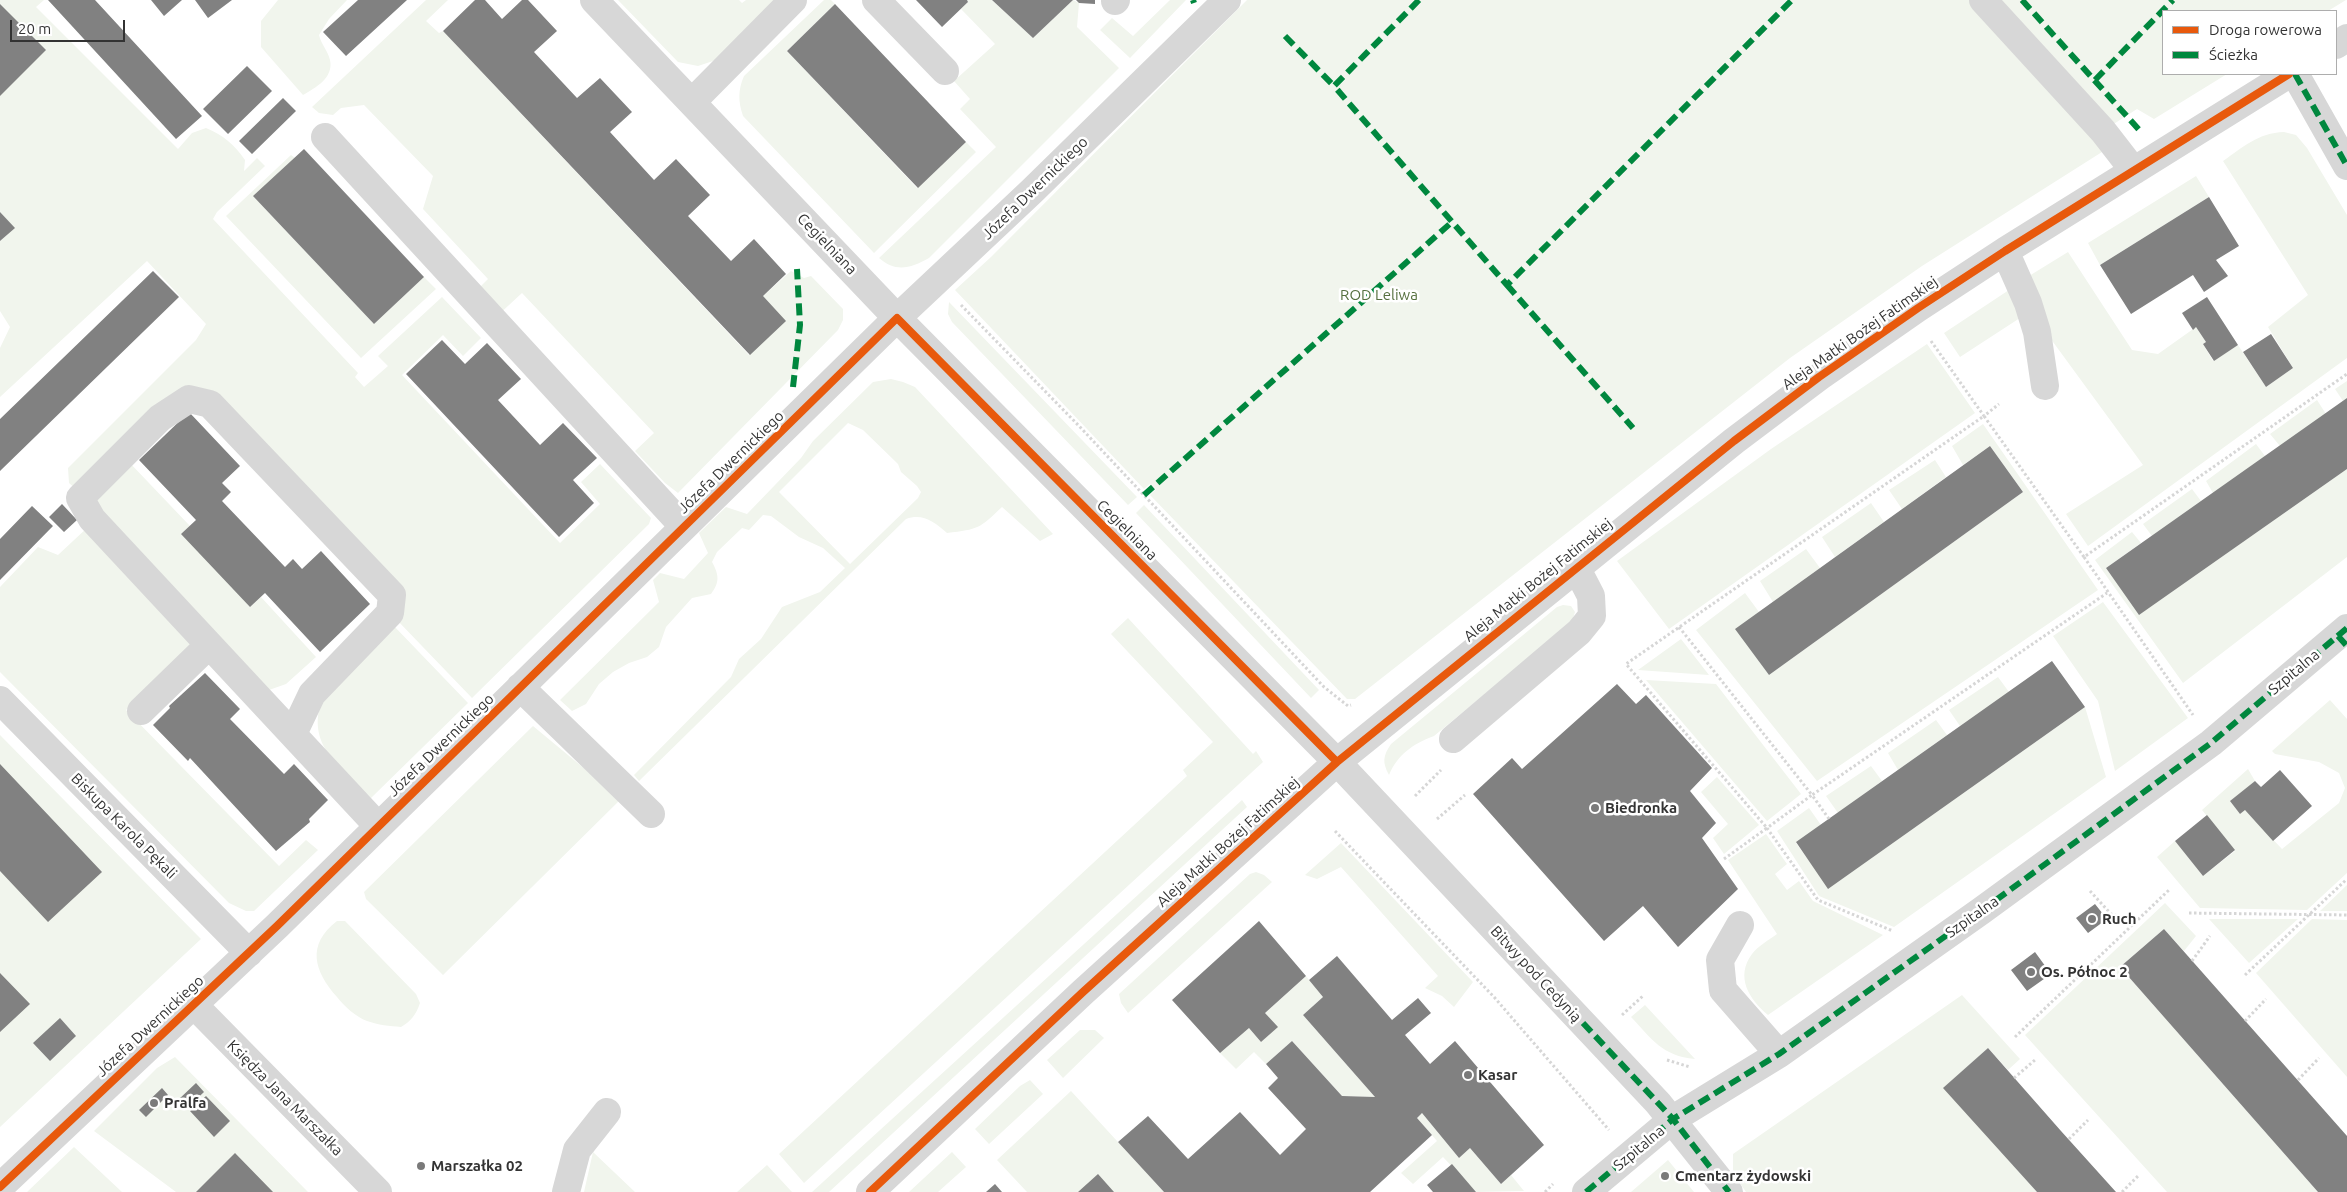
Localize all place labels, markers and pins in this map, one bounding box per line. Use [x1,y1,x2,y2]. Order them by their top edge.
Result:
place label: Biedronka [1605,799,1677,817]
marker: Biedronka [1589,802,1601,814]
place label: Ruch [2102,910,2137,928]
marker: Ruch [2086,913,2098,925]
place label: Os. Północ 2 [2041,963,2128,981]
marker: Os. Północ 2 [2025,966,2037,978]
place label: Kasar [1478,1066,1517,1084]
marker: Kasar [1462,1069,1474,1081]
place label: Pralfa [164,1094,206,1112]
marker: Pralfa [148,1097,160,1109]
place label: Marszałka 02 [431,1157,523,1175]
marker: Marszałka 02 [415,1160,427,1172]
place label: Cmentarz żydowski [1675,1167,1811,1185]
marker: Cmentarz żydowski [1659,1170,1671,1182]

